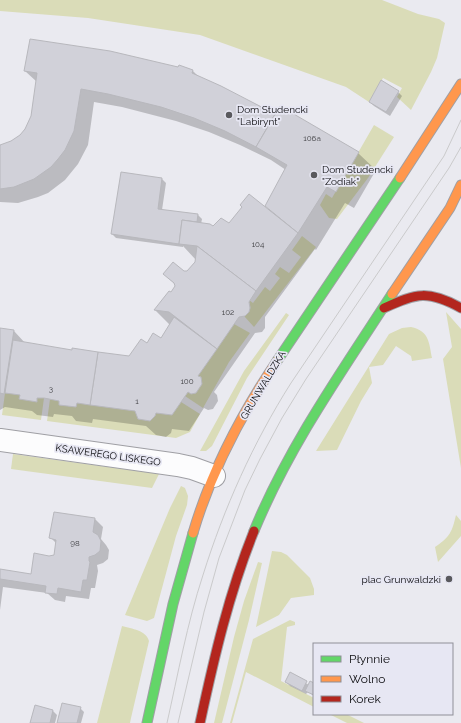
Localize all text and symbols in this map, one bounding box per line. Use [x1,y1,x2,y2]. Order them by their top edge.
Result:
place label: Dom Studencki "Labirynt" [237,104,308,127]
marker: Dom Studencki "Labirynt" [224,110,234,120]
house number: 106a [303,133,321,143]
place label: Dom Studencki "Zodiak" [322,164,393,187]
marker: Dom Studencki "Zodiak" [309,170,319,180]
house number: 104 [252,239,265,249]
house number: 102 [222,307,234,317]
street label: GRUNWALDZKA [238,349,288,421]
house number: 100 [180,376,194,386]
house number: 3 [49,384,53,394]
house number: 1 [135,396,139,406]
street label: KSAWEREGO LISKEGO [55,442,162,468]
house number: 98 [70,538,80,548]
place label: plac Grunwaldzki [361,574,441,585]
marker: plac Grunwaldzki [444,574,454,584]
legend [313,643,453,715]
text: Płynnie [349,652,390,666]
text: Wolno [349,672,385,686]
text: Korek [349,692,382,706]

